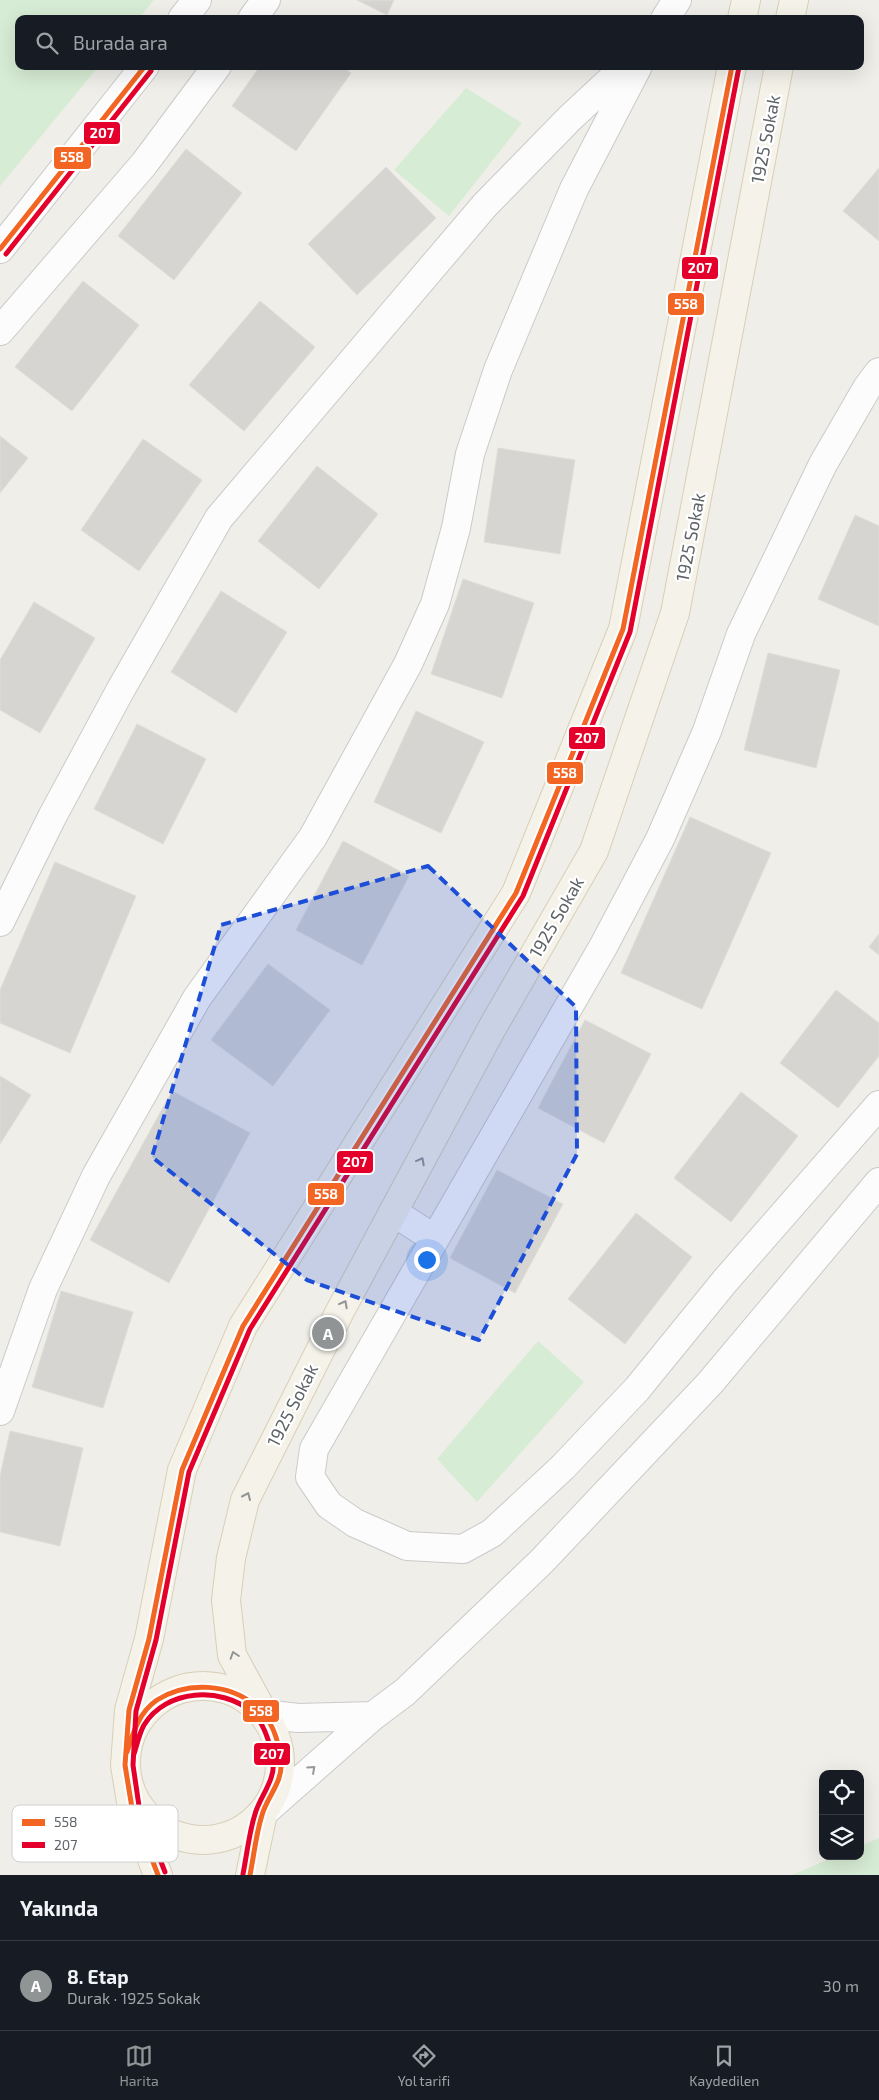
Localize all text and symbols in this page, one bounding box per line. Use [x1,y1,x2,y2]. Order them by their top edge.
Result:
search box [15,15,864,70]
icon: search [33,29,61,57]
text: Burada ara [73,31,168,54]
street label: 1925 Sokak [746,93,784,185]
line badge: 207 [83,121,121,145]
text: 207 [90,124,115,141]
line badge: 558 [53,146,92,170]
text: 558 [60,148,84,165]
line badge: 207 [681,256,719,280]
text: 207 [688,259,713,276]
line badge: 558 [667,292,705,316]
text: 558 [674,295,698,312]
street label: 1925 Sokak [671,491,709,583]
line badge: 207 [568,726,606,750]
text: 207 [575,729,600,746]
line badge: 558 [546,761,584,785]
text: 558 [553,764,577,781]
street label: 1925 Sokak [524,873,588,961]
line badge: 207 [336,1150,374,1174]
text: 207 [343,1153,368,1170]
one-way arrow [415,1157,425,1166]
line badge: 558 [307,1182,345,1206]
text: 558 [314,1185,338,1202]
your location [414,1247,440,1273]
one-way arrow [337,1300,347,1309]
pin: A [312,1314,344,1352]
street label: 1925 Sokak [262,1360,322,1450]
one-way arrow [241,1492,252,1501]
one-way arrow [230,1651,240,1660]
line badge: 558 [242,1699,280,1723]
text: 558 [249,1702,273,1719]
line badge: 207 [253,1742,291,1766]
text: 207 [260,1745,285,1762]
one-way arrow [307,1766,316,1775]
map controls [819,1770,864,1860]
button: locate [819,1770,864,1815]
legend [12,1805,178,1862]
text: 558 [54,1813,78,1830]
button: layers [819,1815,864,1860]
text: 207 [54,1836,77,1853]
text: Yakında [20,1895,98,1920]
text: 8. Etap [67,1965,129,1988]
text: A [31,1976,41,1995]
text: 30 m [823,1976,859,1995]
text: Durak · 1925 Sokak [67,1988,201,2007]
tab: Harita [120,2042,159,2089]
tab: Yol tarifi [398,2042,450,2089]
tab: Kaydedilen [689,2042,759,2089]

